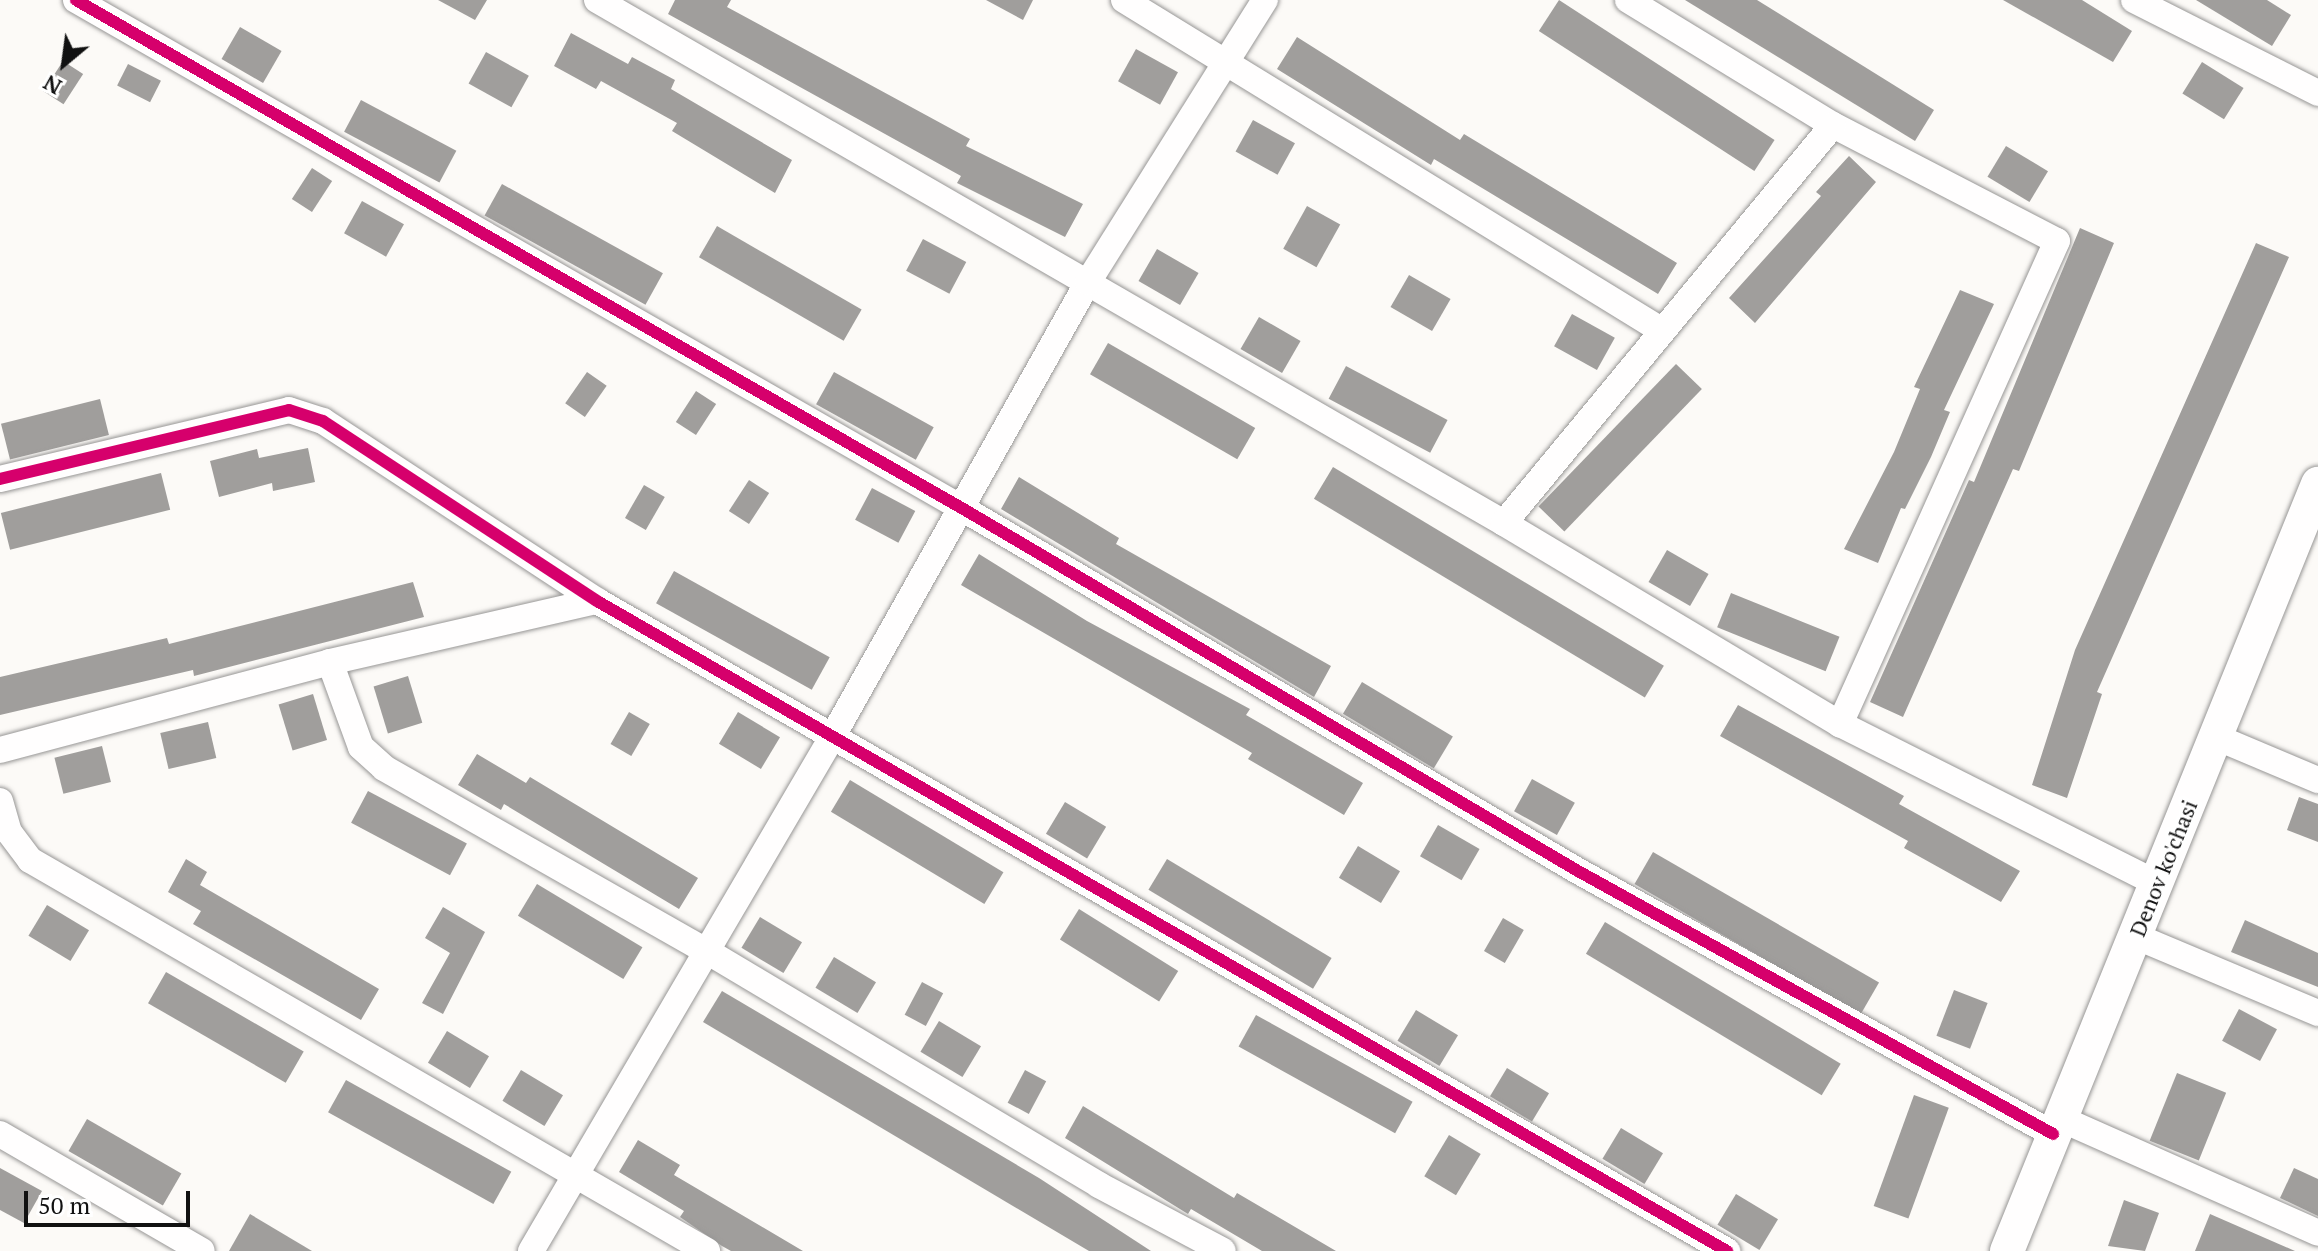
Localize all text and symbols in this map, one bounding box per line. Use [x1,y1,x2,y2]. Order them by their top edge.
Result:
north arrow [24,24,104,104]
text: N [38,69,66,102]
street label: Denov ko'chasi [2124,796,2202,940]
scale bar [28,1175,194,1225]
text: 50 m [38,1189,90,1221]

